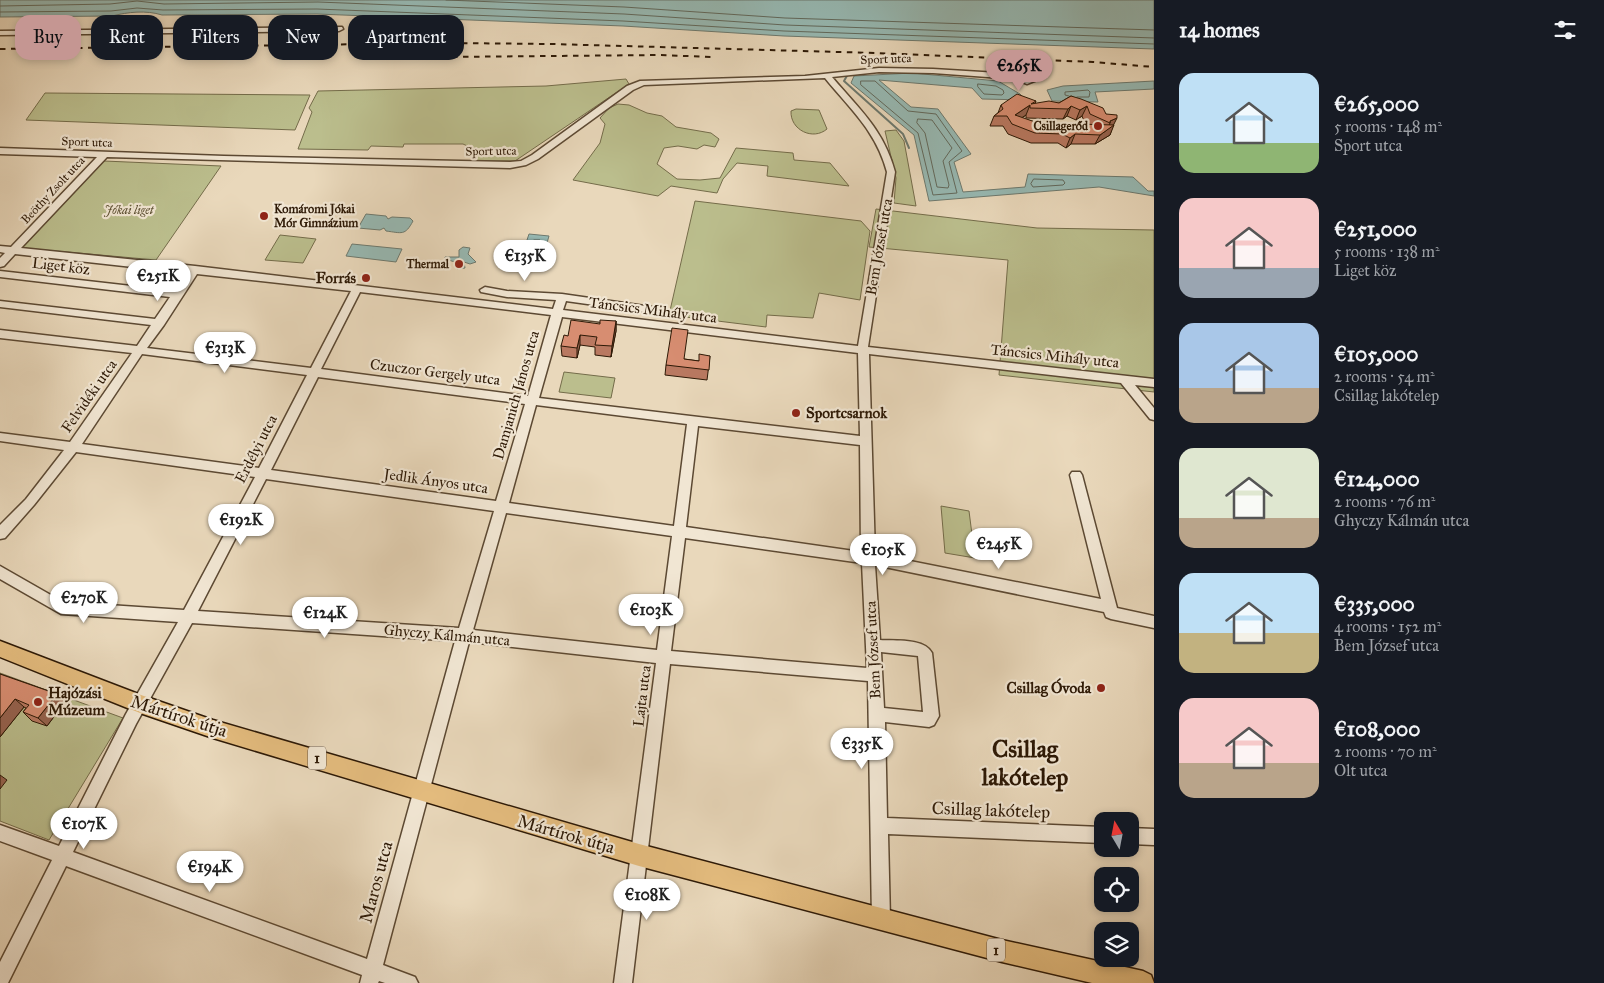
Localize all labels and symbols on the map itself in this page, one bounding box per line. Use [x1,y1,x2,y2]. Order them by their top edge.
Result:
pin: €265K [984,49,1054,92]
street label: Sport utca [860,51,913,67]
place label: Csillagerőd [1033,119,1089,134]
marker: Csillagerőd [1092,120,1104,132]
street label: Sport utca [61,134,114,150]
street label: Sport utca [465,144,518,158]
street label: Beöthy Zsolt utca [18,153,88,226]
street label: Bem József utca [862,196,898,297]
place label: Komáromi Jókai Mór Gimnázium [274,202,359,230]
park label: Jókai liget [104,203,155,217]
marker: Komáromi Jókai Mór Gimnázium [258,210,270,222]
pin: €135K [490,240,560,282]
street label: Liget köz [31,254,91,278]
place label: Thermal [405,257,450,271]
marker: Thermal [453,258,465,270]
pin: €251K [123,260,193,302]
place label: Forrás [316,269,357,287]
marker: Forrás [360,272,372,284]
street label: Táncsics Mihály utca [588,293,719,327]
street label: Damjanich János utca [489,328,544,462]
pin: €313K [190,332,260,374]
street label: Táncsics Mihály utca [990,340,1121,372]
street label: Czuczor Gergely utca [369,355,502,389]
street label: Felvidéki utca [57,356,121,436]
place label: Sportcsarnok [806,404,888,423]
marker: Sportcsarnok [790,407,802,419]
street label: Erdélyi utca [231,411,281,486]
street label: Jedlik Ányos utca [381,464,490,498]
pin: €192K [206,504,276,546]
pin: €245K [964,528,1034,570]
pin: €105K [848,534,918,576]
pin: €270K [49,582,119,624]
pin: €103K [616,594,686,636]
pin: €124K [290,596,360,639]
street label: Bem József utca [861,600,886,700]
street label: Ghyczy Kálmán utca [383,621,512,650]
street label: Lajta utca [629,664,655,728]
place label: Csillag Óvoda [1006,678,1092,698]
marker: Csillag Óvoda [1095,682,1107,694]
place label: Hajózási Múzeum [48,684,105,719]
street label: Mártírok útja [128,690,230,742]
marker: Hajózási Múzeum [32,696,44,708]
pin: €335K [827,728,897,770]
district label: Csillag lakótelep [981,734,1068,792]
road number: 1 [308,746,326,770]
street label: Csillag lakótelep [931,797,1051,824]
pin: €107K [49,808,119,850]
street label: Mártírok útja [515,810,618,858]
north arrow [1094,812,1139,858]
street label: Maros utca [355,838,398,925]
pin: €194K [175,850,245,893]
pin: €108K [612,878,682,921]
road number: 1 [987,938,1005,962]

